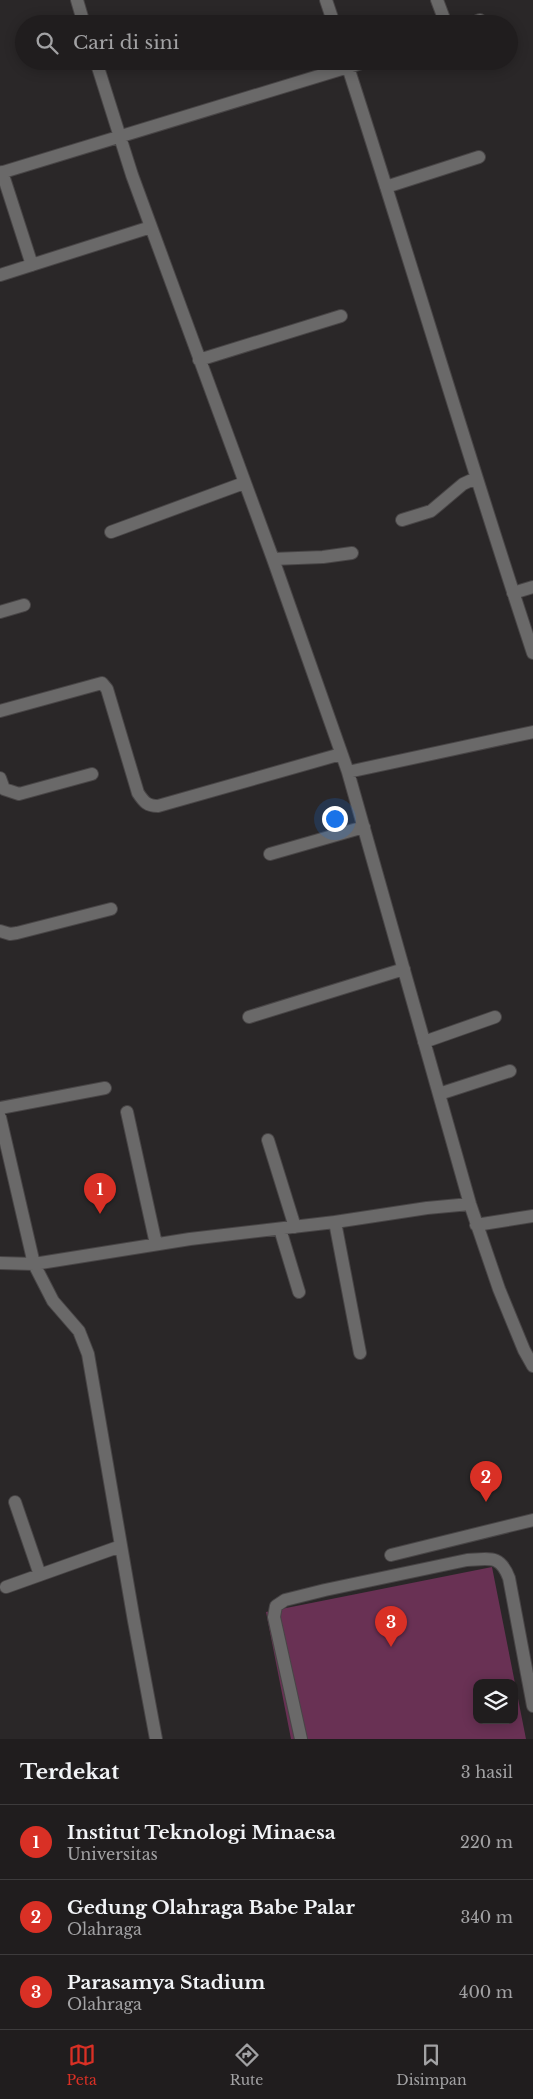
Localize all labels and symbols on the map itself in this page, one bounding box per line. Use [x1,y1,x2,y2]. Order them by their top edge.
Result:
your location [322,806,348,832]
pin: 1 [84,1173,116,1214]
pin: 2 [470,1461,502,1502]
pin: 3 [375,1606,407,1647]

